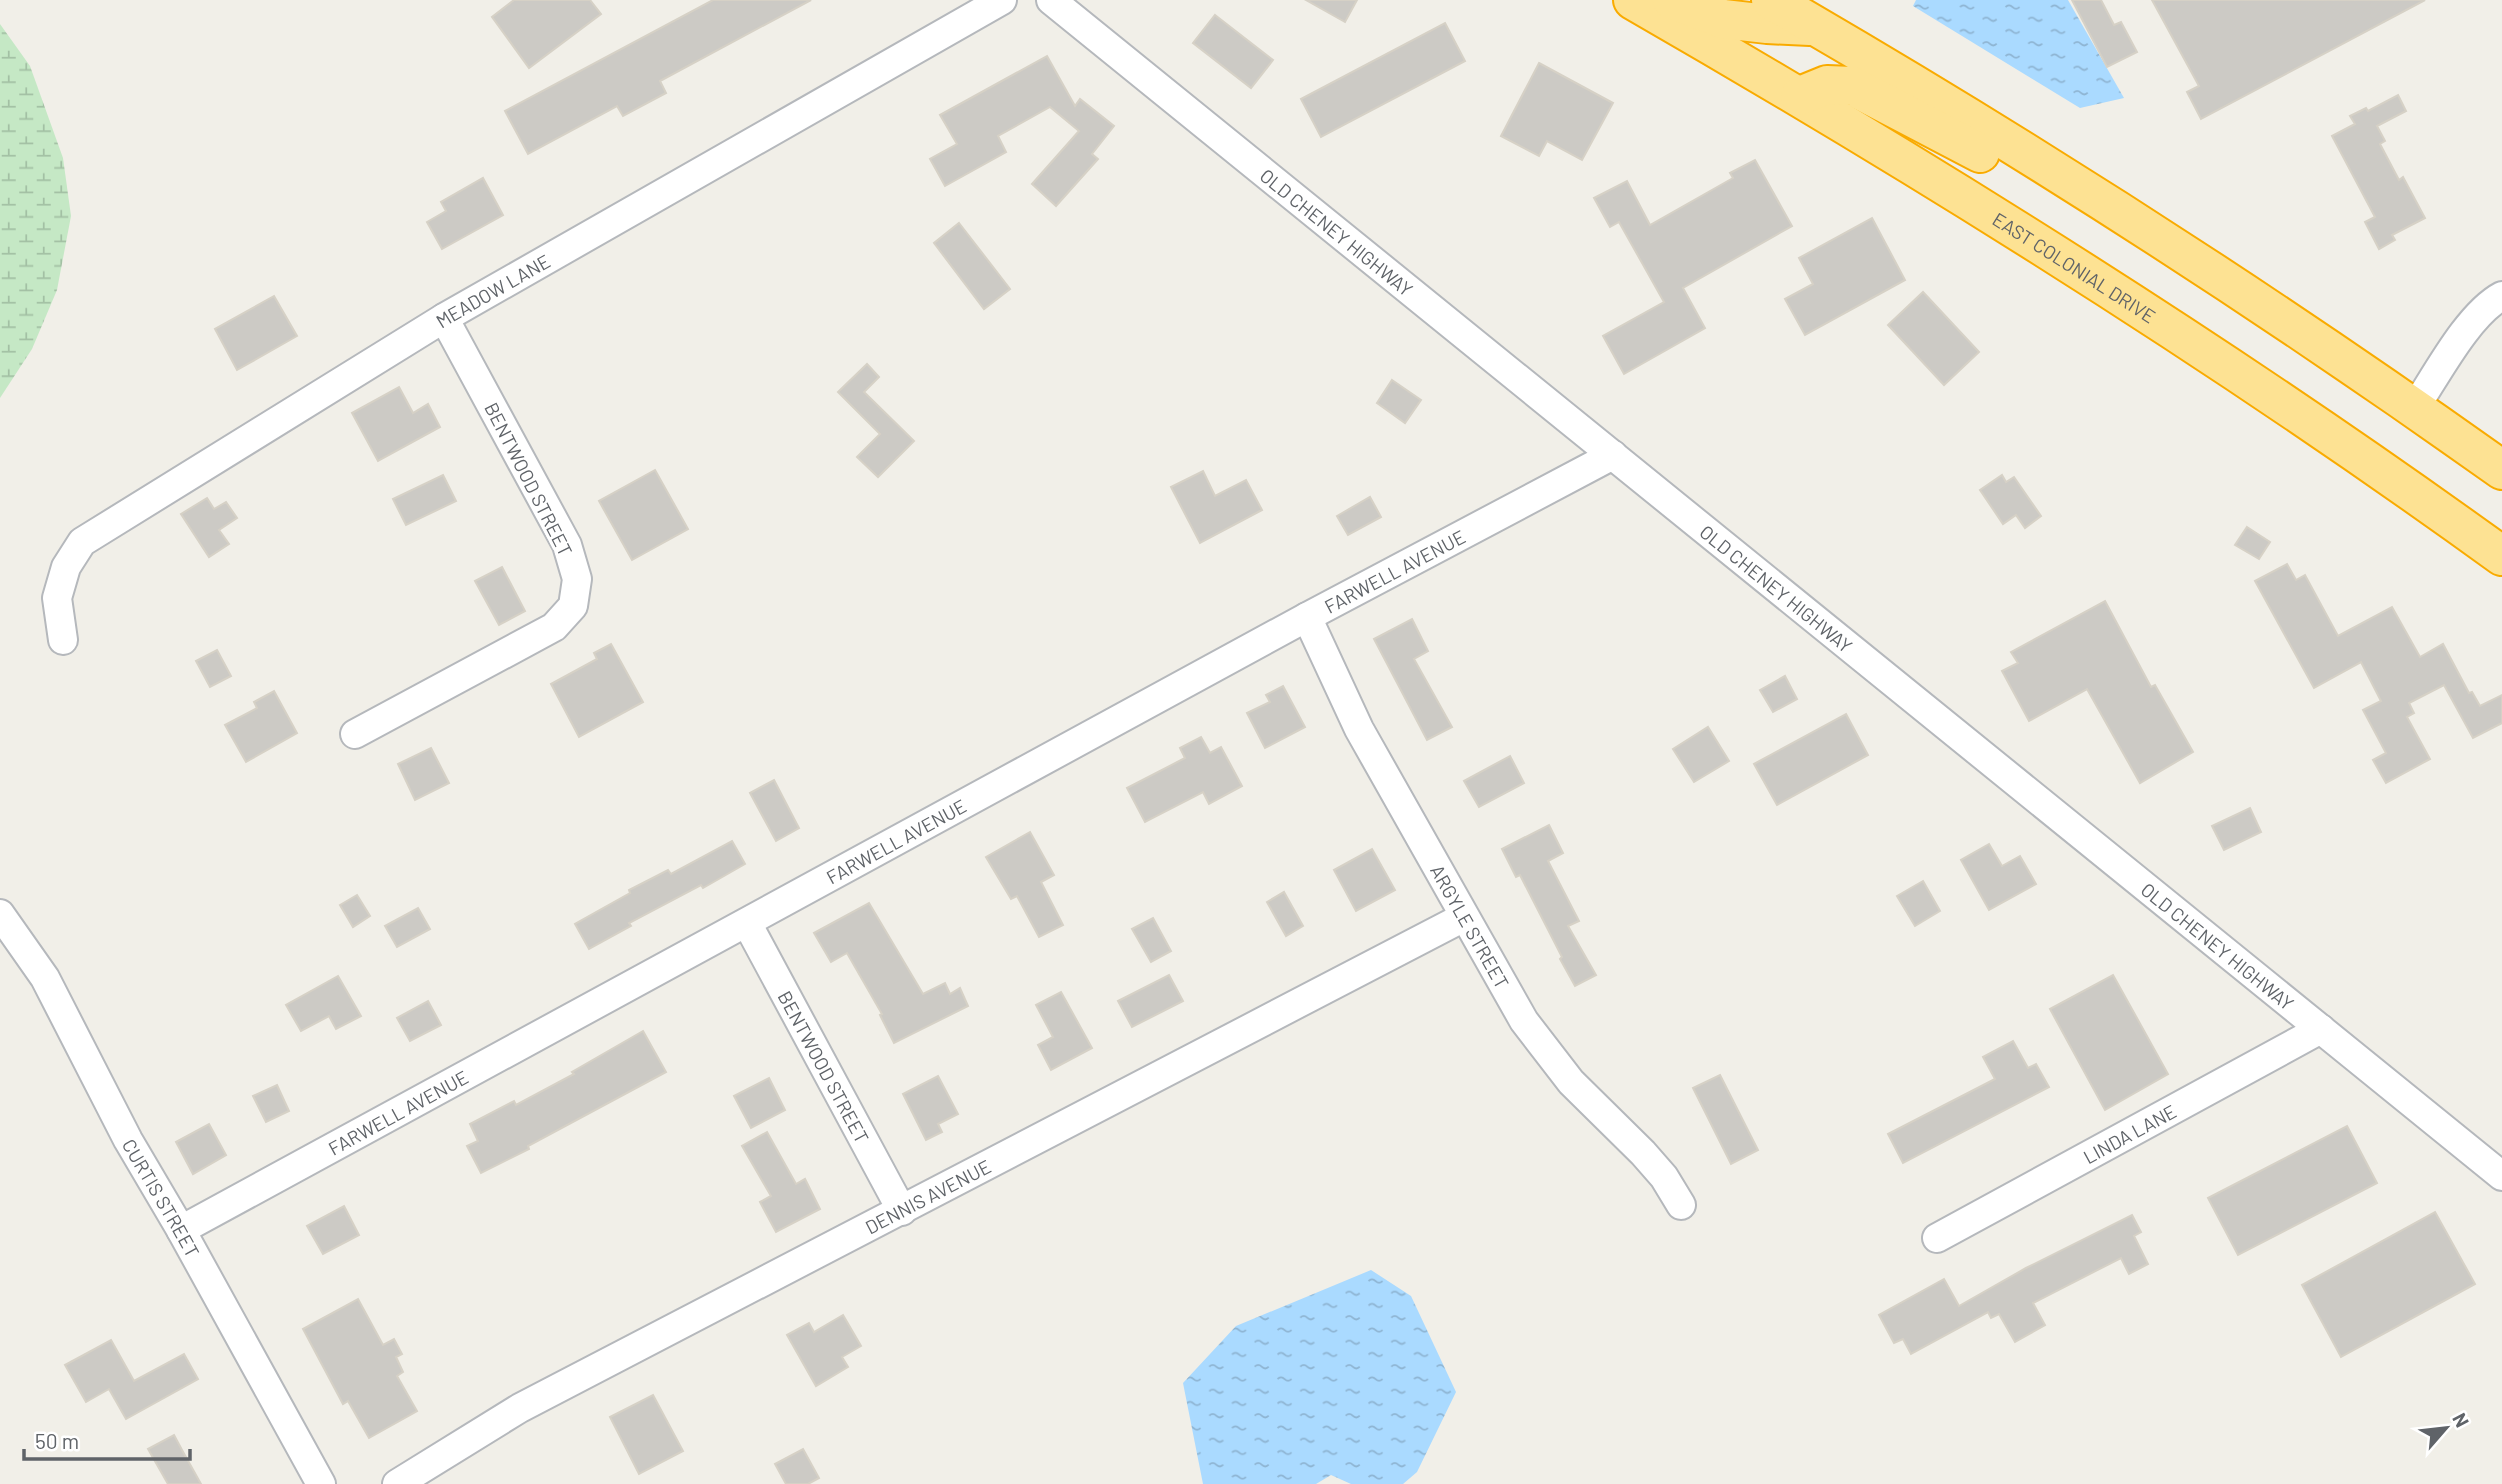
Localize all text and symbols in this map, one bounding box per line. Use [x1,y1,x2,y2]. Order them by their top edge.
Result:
street label: OLD CHENEY HIGHWAY [1256,163,1418,300]
street label: EAST COLONIAL DRIVE [1989,207,2160,327]
street label: MEADOW LANE [431,249,554,332]
street label: BENTWOOD STREET [480,398,578,560]
street label: OLD CHENEY HIGHWAY [1696,519,1858,657]
street label: FARWELL AVENUE [1320,524,1469,617]
street label: FARWELL AVENUE [822,793,970,888]
street label: ARGYLE STREET [1426,860,1515,992]
street label: OLD CHENEY HIGHWAY [2137,877,2299,1015]
street label: BENTWOOD STREET [774,986,875,1147]
street label: FARWELL AVENUE [324,1065,472,1159]
street label: LINDA LANE [2079,1099,2180,1168]
street label: CURTIS STREET [118,1134,205,1261]
street label: DENNIS AVENUE [861,1154,994,1238]
north arrow [2411,1393,2481,1463]
text: N [2448,1409,2475,1431]
scale bar [24,1418,191,1462]
text: 50 m [35,1428,79,1453]

